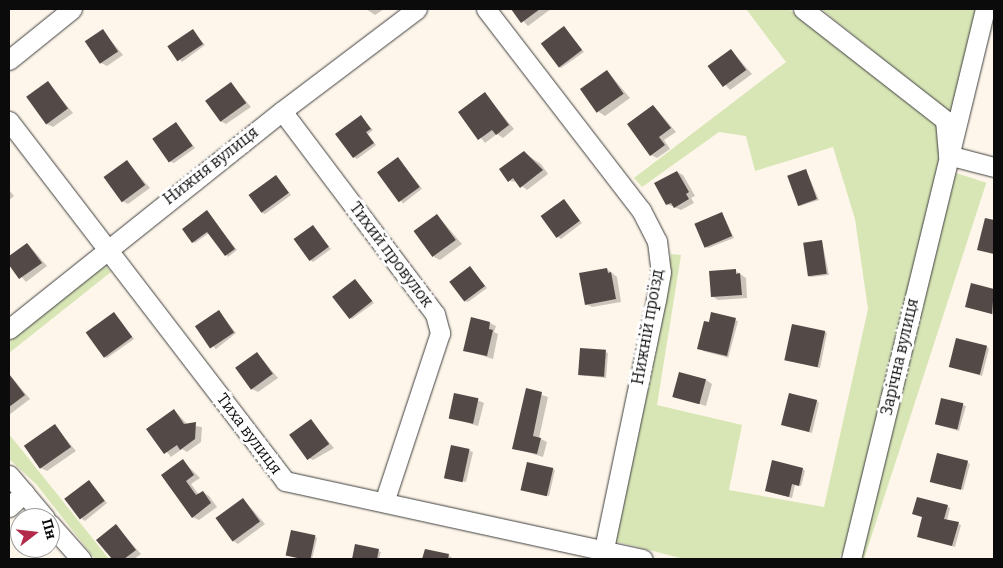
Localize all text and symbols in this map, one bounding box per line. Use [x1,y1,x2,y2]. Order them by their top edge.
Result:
street label: Нижня вулиця [160,123,262,209]
street label: Тихий провулок [345,199,437,311]
street label: Нижній проїзд [628,268,668,386]
street label: Зарічна вулиця [877,297,923,417]
street label: Тиха вулиця [212,390,286,478]
north arrow [10,508,60,558]
text: Пн [38,517,60,541]

